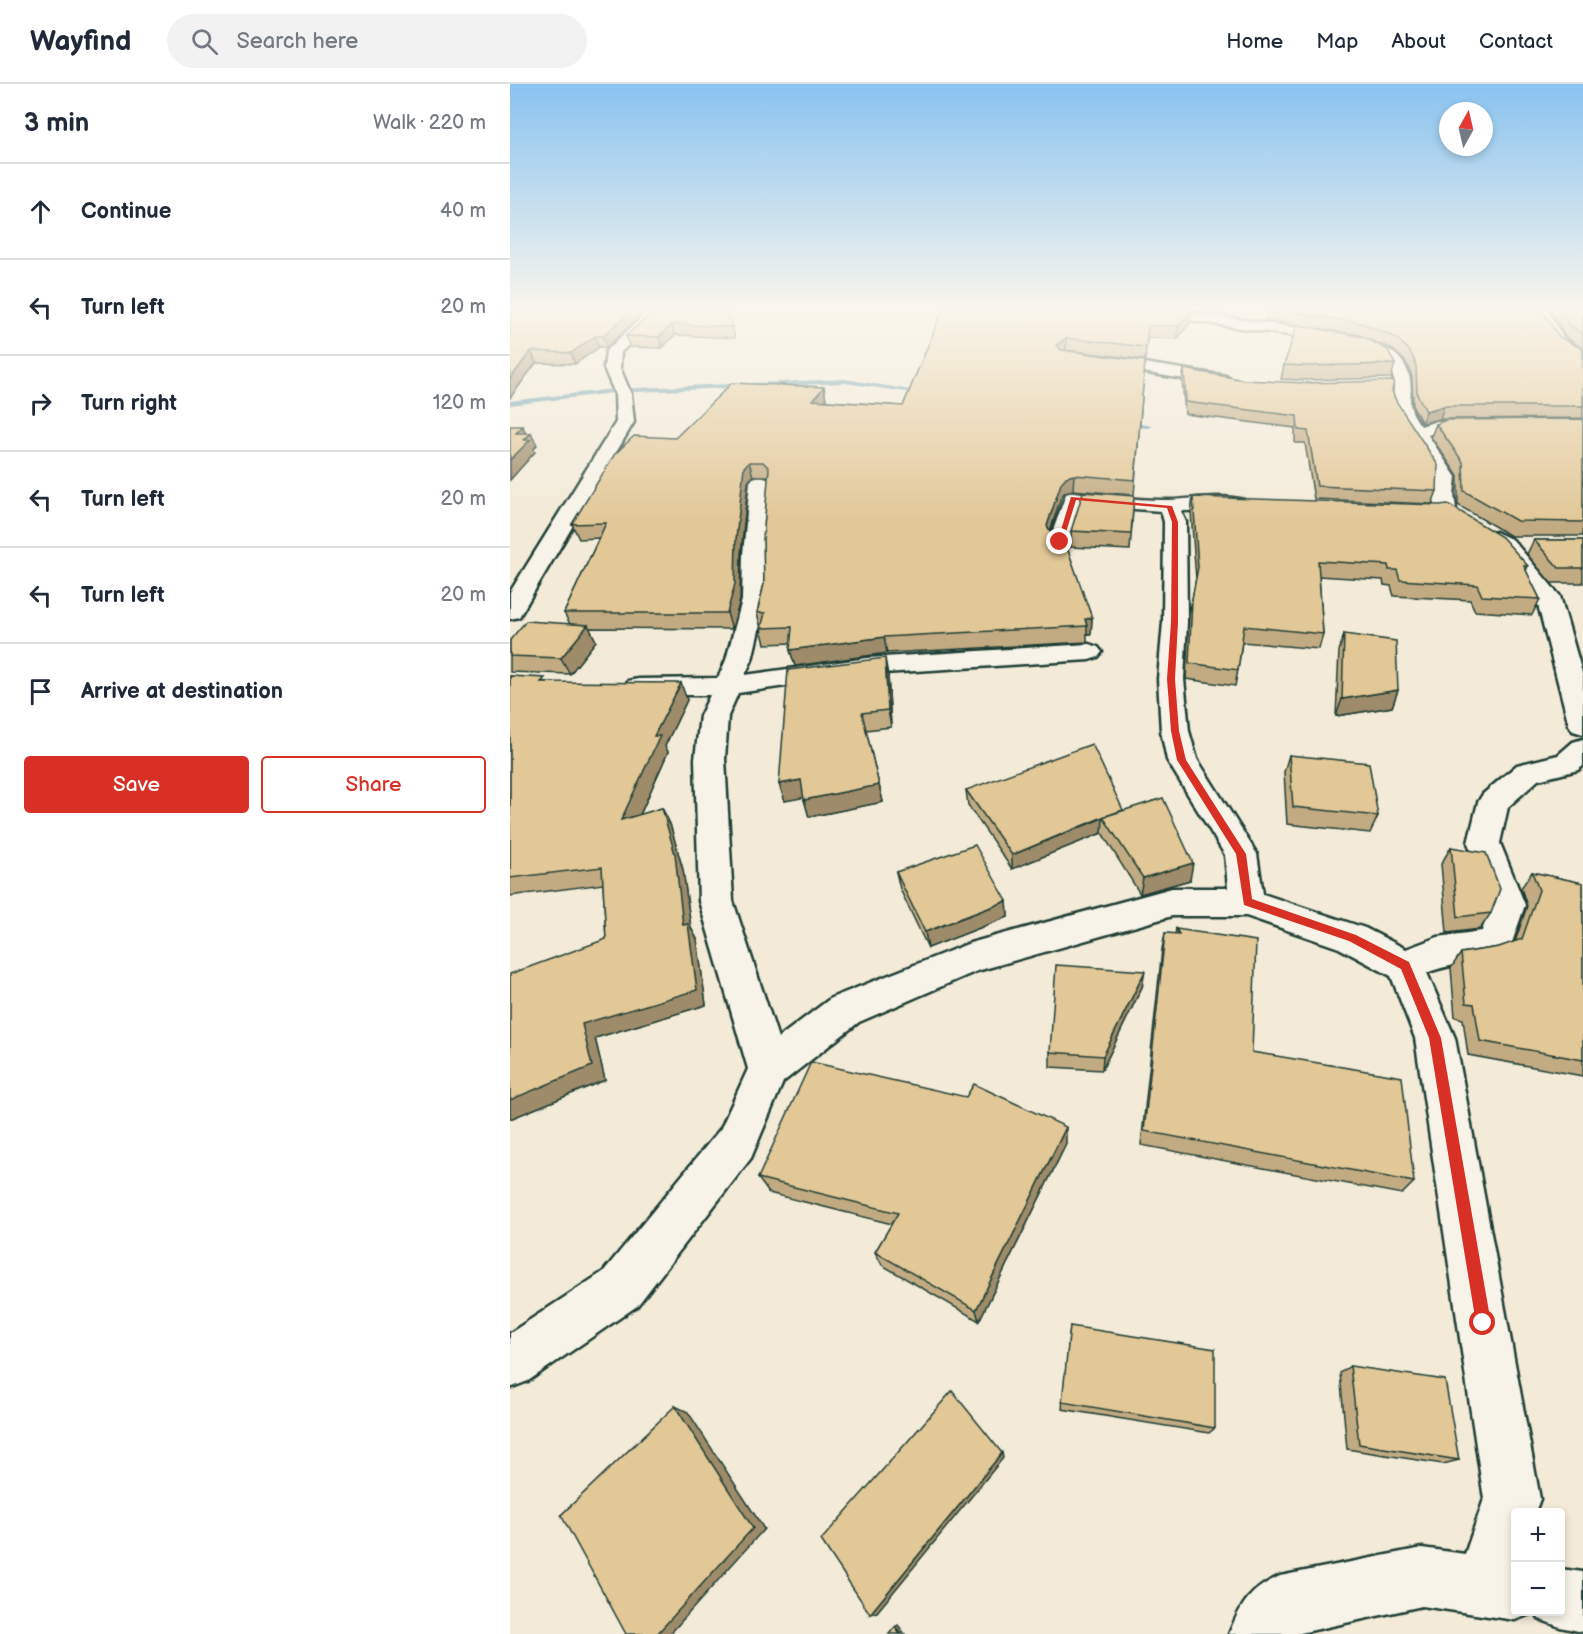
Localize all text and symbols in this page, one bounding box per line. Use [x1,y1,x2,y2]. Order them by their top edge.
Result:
search box [167,14,587,68]
text: Wayfind [30,25,131,58]
icon: search [188,25,221,58]
text: Search here [236,28,358,55]
text: Home [1226,29,1283,54]
text: Map [1316,29,1358,54]
text: About [1391,29,1446,54]
text: Contact [1479,29,1553,54]
north arrow [1439,102,1493,156]
text: 3 min [24,108,89,139]
text: Walk · 220 m [373,111,486,135]
icon: ahead [24,195,57,228]
text: Continue [81,198,171,225]
text: 40 m [440,199,486,223]
icon: left [24,291,57,324]
text: Turn left [81,294,165,321]
text: 20 m [441,295,486,319]
icon: right [24,387,57,420]
text: Turn right [81,390,177,417]
text: 120 m [433,391,486,415]
icon: left [24,483,57,516]
text: Turn left [81,486,165,513]
text: 20 m [441,487,486,511]
route end [1046,528,1072,554]
icon: left [24,579,57,612]
text: Turn left [81,582,165,609]
text: 20 m [441,583,486,607]
icon: arrive [24,675,57,708]
text: Arrive at destination [81,678,283,705]
button: Save [24,756,249,813]
button: Share [261,756,486,813]
route start [1469,1309,1495,1335]
map controls [1511,1508,1565,1616]
button: + [1511,1508,1565,1562]
button: − [1511,1562,1565,1616]

